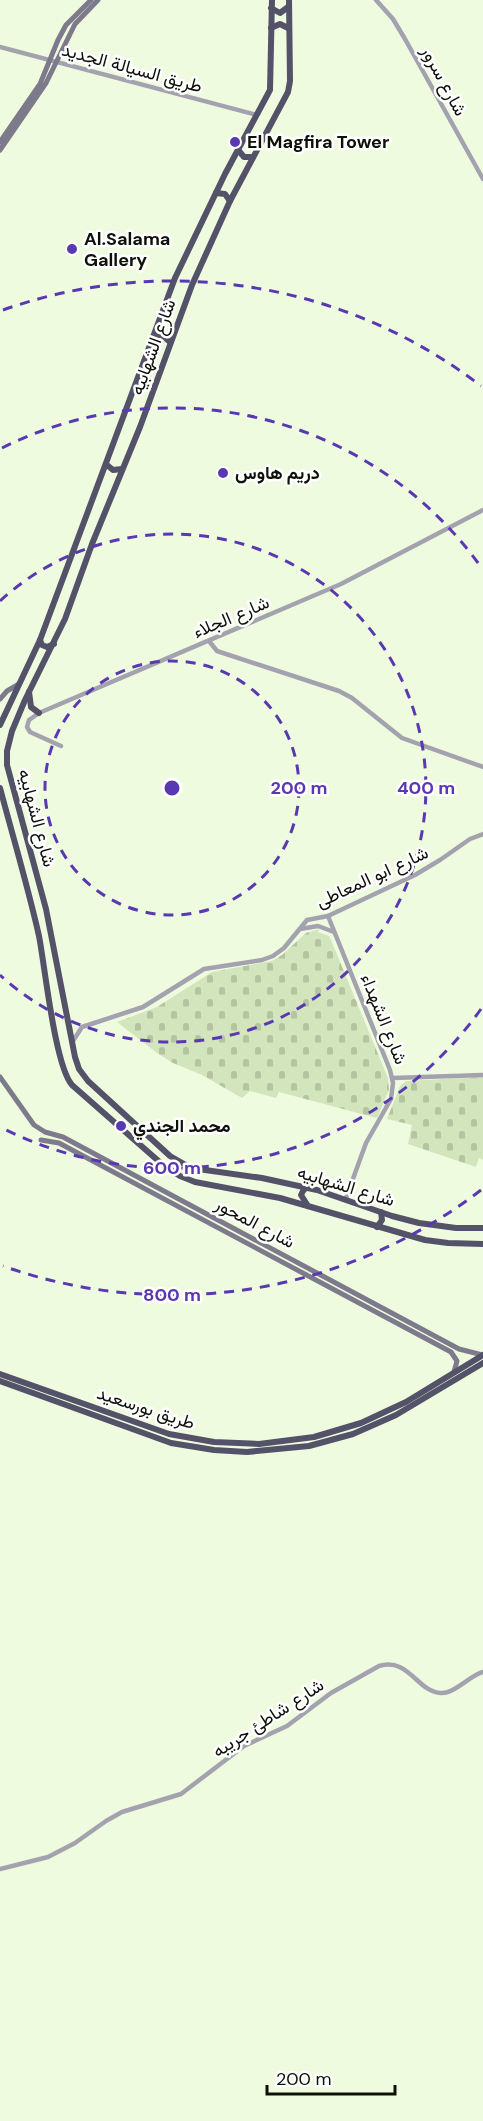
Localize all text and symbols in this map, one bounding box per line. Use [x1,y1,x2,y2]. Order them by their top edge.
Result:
street label: طريق السيالة الجديد [59,38,205,98]
street label: شارع سرور [415,41,472,120]
place label: El Magfira Tower [247,130,389,154]
marker: El Magfira Tower [228,135,242,149]
place label: Al.Salama Gallery [84,227,170,272]
marker: Al.Salama Gallery [65,242,79,256]
street label: شارع الشهابيه [125,296,181,398]
place label: دريم هاوس [235,461,320,485]
marker: دريم هاوس [216,466,230,480]
street label: شارع الجلاء [189,590,273,644]
street label: شارع الشهابيه [12,766,62,870]
text: 200 m [271,776,327,800]
text: 400 m [397,776,455,800]
centre of rings [162,778,182,798]
street label: شارع ابو المعاطى [312,840,432,914]
street label: شارع الشهداء [355,970,413,1068]
place label: محمد الجندي [133,1114,231,1141]
marker: محمد الجندي [114,1119,128,1133]
text: 600 m [143,1156,201,1180]
street label: شارع الشهابيه [294,1160,398,1212]
street label: شارع المحور [210,1191,299,1254]
text: 800 m [143,1283,201,1307]
street label: طريق بورسعيد [94,1381,198,1435]
street label: شارع شاطئ جريبه [208,1673,328,1763]
scale bar [267,2058,394,2096]
text: 200 m [276,2067,332,2091]

